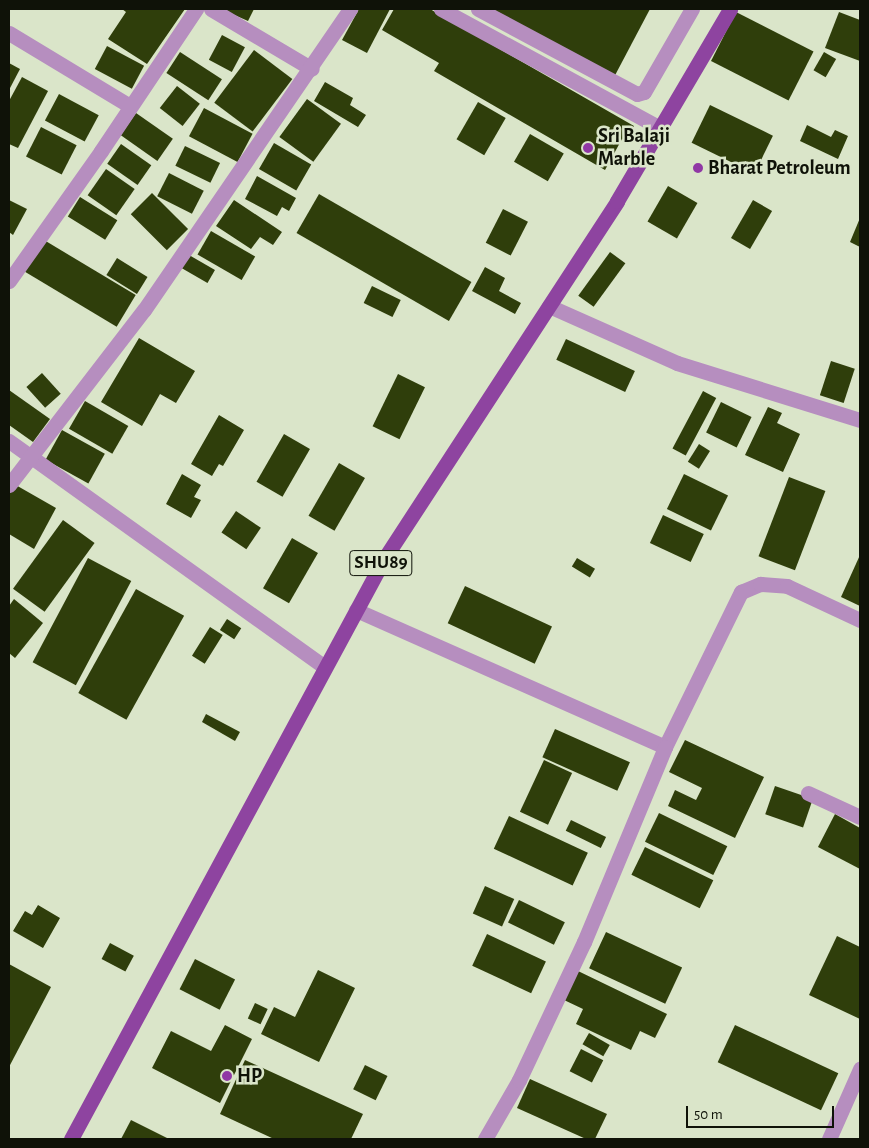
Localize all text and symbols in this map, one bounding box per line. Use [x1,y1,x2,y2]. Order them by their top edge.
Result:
place label: Sri Balaji Marble [598,124,670,171]
marker: Sri Balaji Marble [582,142,594,154]
place label: Bharat Petroleum [708,156,851,180]
marker: Bharat Petroleum [692,162,704,174]
road number: SHU89 [348,546,414,580]
place label: HP [237,1064,262,1088]
marker: HP [221,1070,233,1082]
scale bar [689,1096,836,1128]
text: 50 m [694,1107,723,1122]

